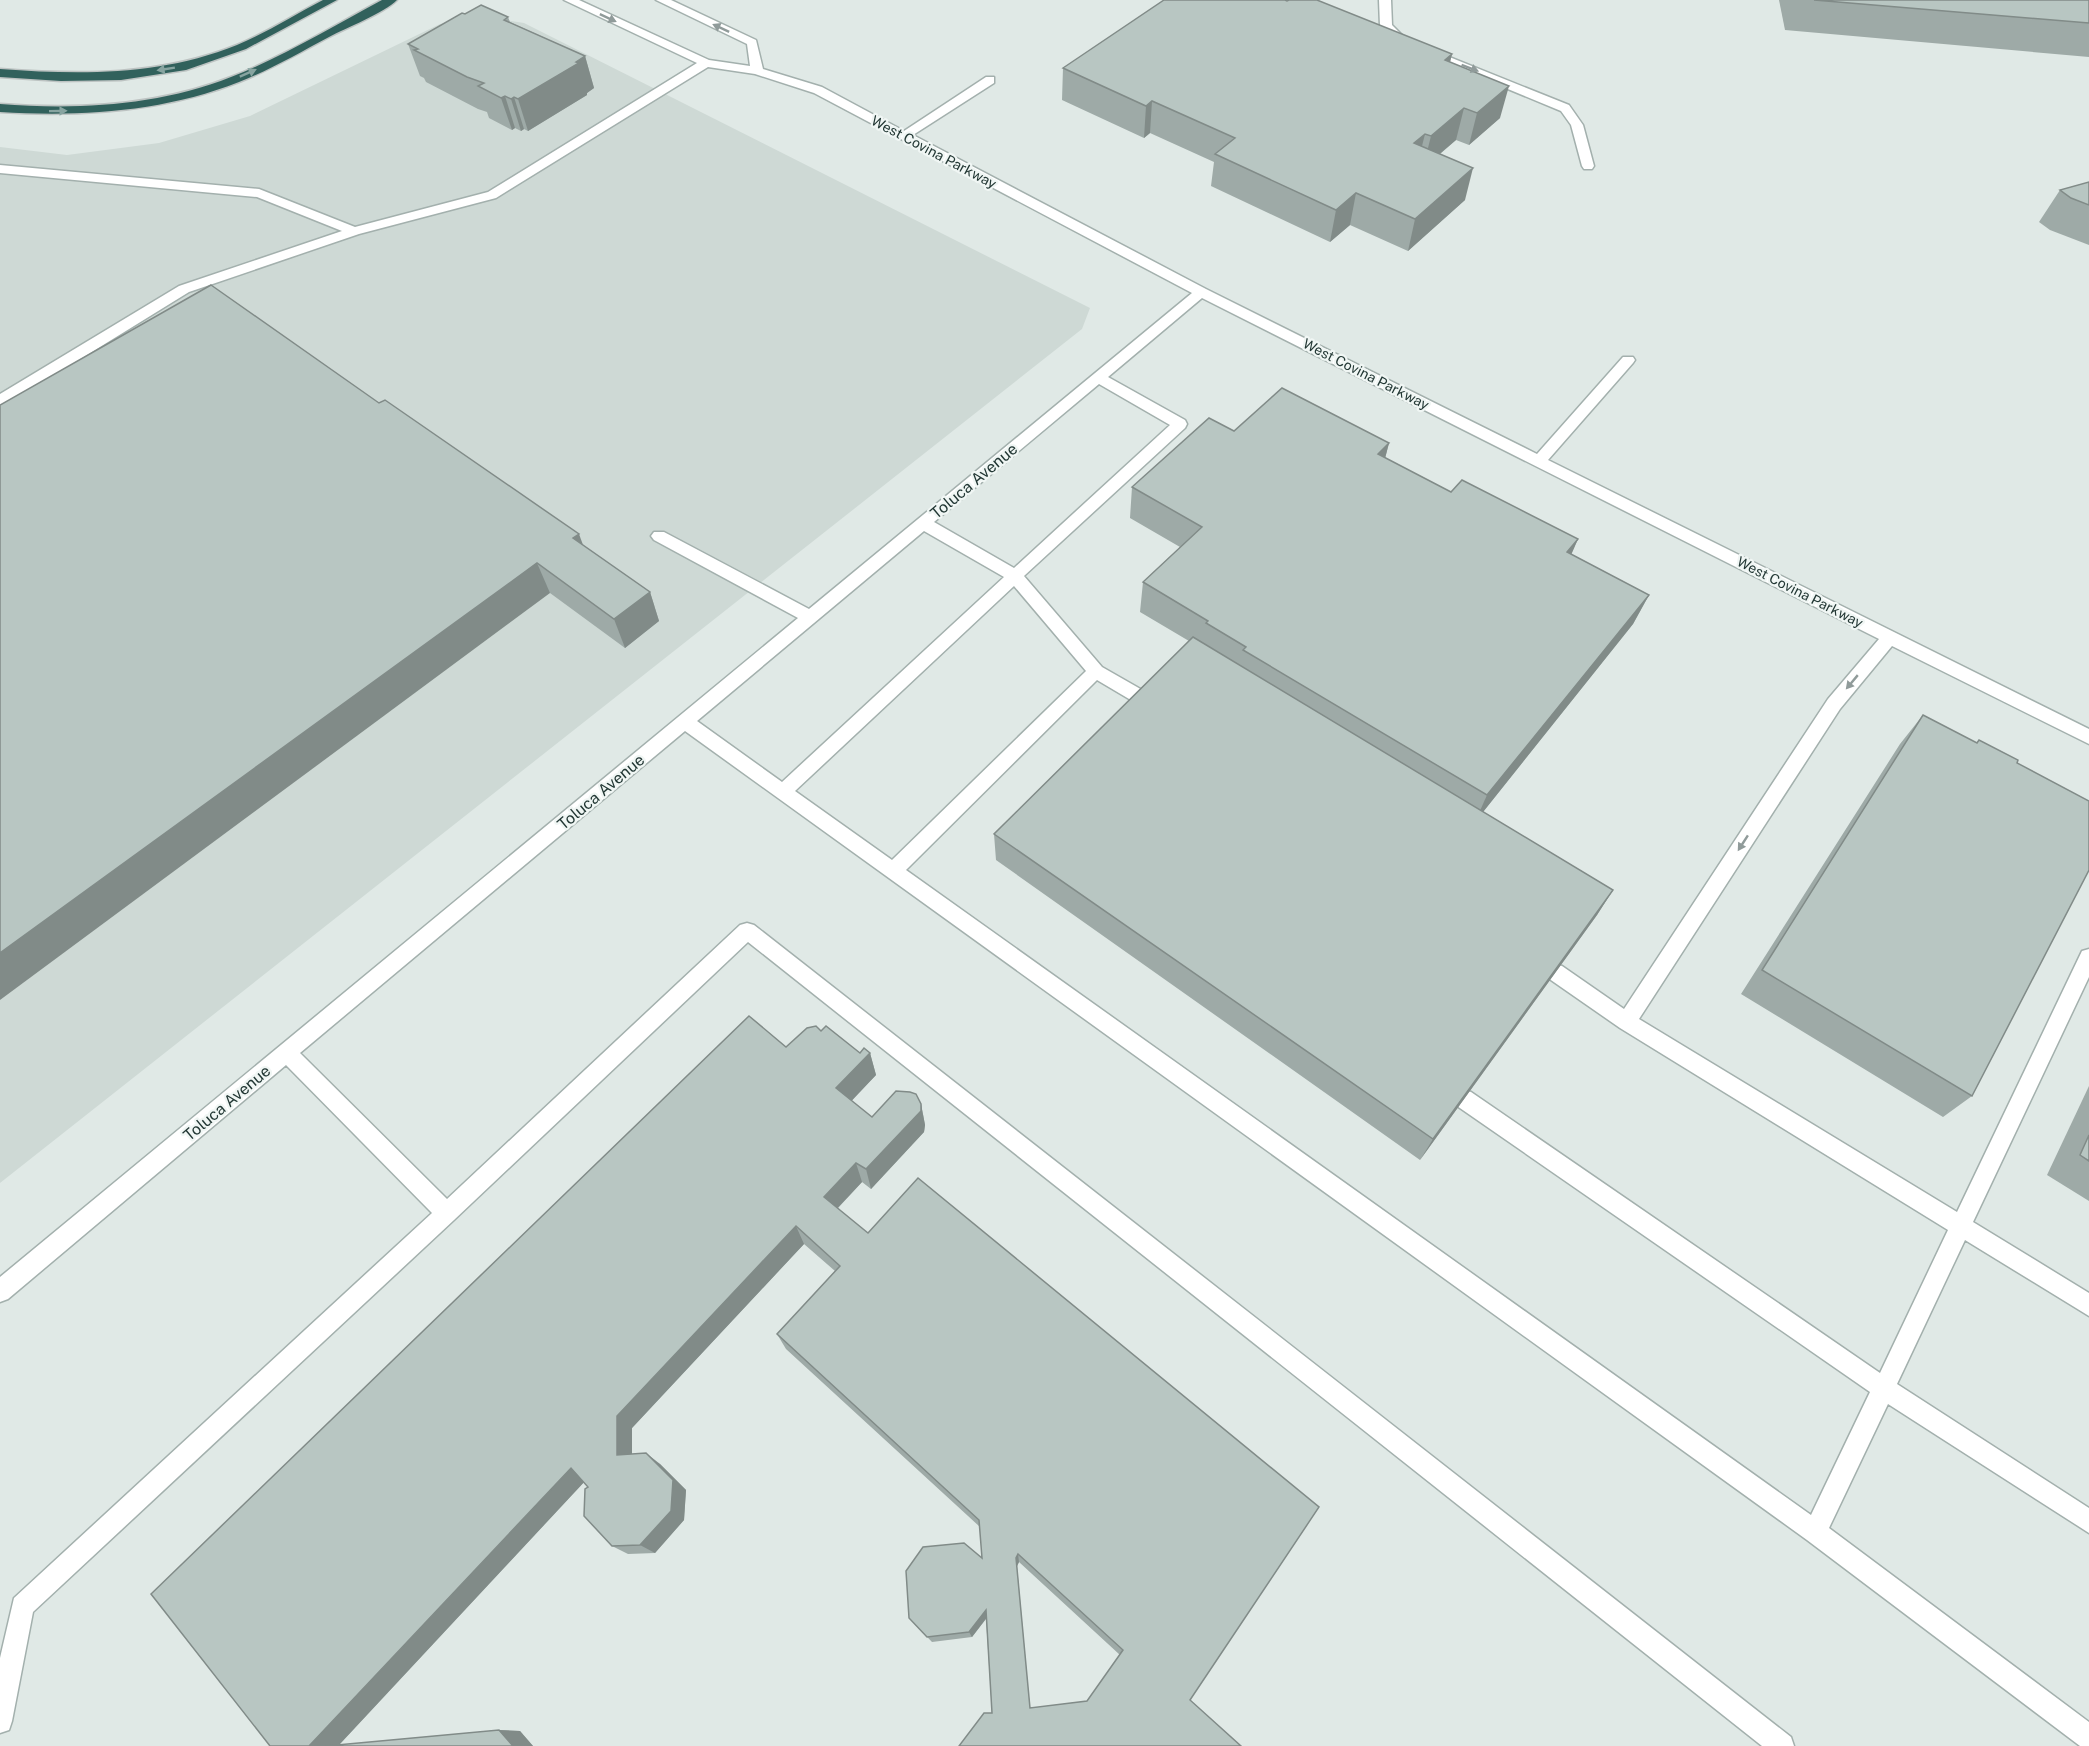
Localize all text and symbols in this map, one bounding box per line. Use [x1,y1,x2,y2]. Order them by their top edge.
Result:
one-way arrow [600,13,617,22]
one-way arrow [712,23,729,32]
one-way arrow [1461,64,1479,73]
one-way arrow [156,65,175,74]
one-way arrow [240,68,258,78]
one-way arrow [49,106,68,116]
street label: West Covina Parkway [869,112,1000,192]
street label: West Covina Parkway [1300,335,1432,413]
street label: Toluca Avenue [927,439,1021,523]
street label: West Covina Parkway [1734,553,1866,631]
one-way arrow [1846,674,1859,690]
street label: Toluca Avenue [554,750,648,834]
one-way arrow [1738,835,1749,851]
street label: Toluca Avenue [180,1061,274,1145]

